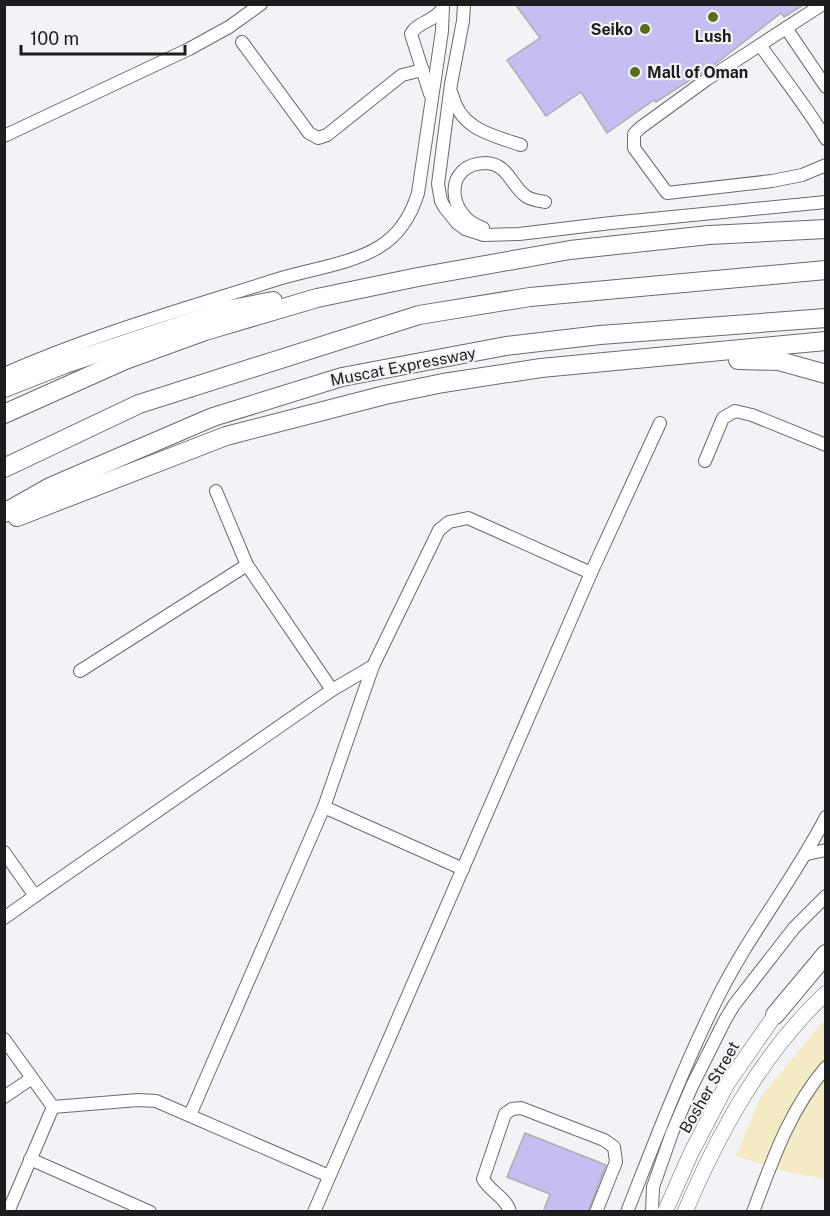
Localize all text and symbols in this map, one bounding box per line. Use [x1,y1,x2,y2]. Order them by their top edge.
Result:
marker: Lush [706,10,720,24]
scale bar [21,18,184,56]
place label: Seiko [590,20,633,39]
marker: Seiko [638,22,652,36]
place label: Lush [695,27,731,46]
text: 100 m [30,28,79,49]
place label: Mall of Oman [647,63,748,82]
marker: Mall of Oman [628,65,642,79]
street label: Muscat Expressway [329,343,478,390]
street label: Bosher Street [675,1038,743,1137]

